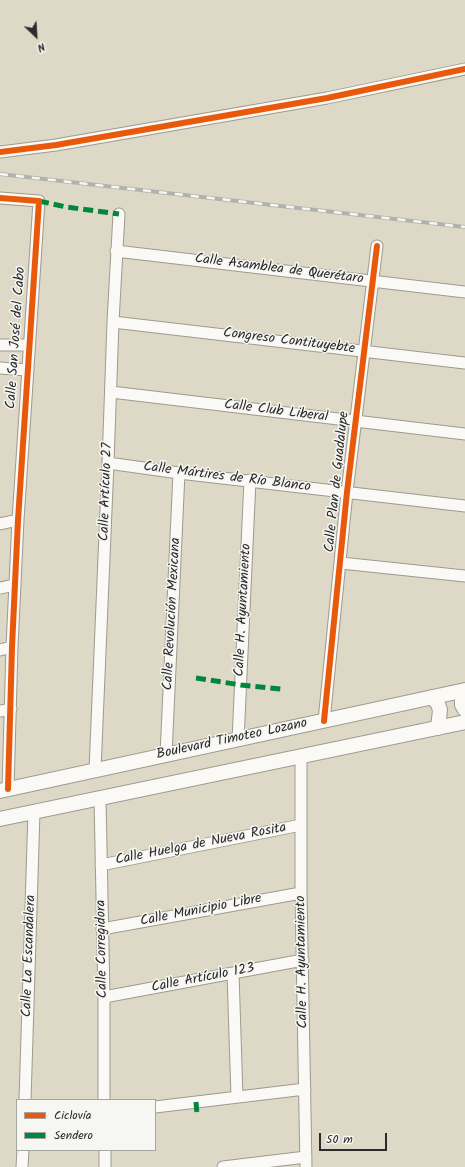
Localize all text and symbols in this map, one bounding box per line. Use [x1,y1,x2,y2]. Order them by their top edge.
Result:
north arrow [16,16,56,56]
text: N [34,37,48,56]
street label: Calle Asamblea de Querétaro [194,251,364,289]
street label: Calle San José del Cabo [4,266,30,410]
street label: Congreso Contituyebte [222,326,356,358]
street label: Calle Club Liberal [223,397,329,427]
street label: Calle Plan de Guadalupe [322,411,354,553]
street label: Calle Artículo 27 [97,442,117,542]
street label: Calle Mártires de Río Blanco [142,459,312,497]
street label: Calle Revolución Mexicana [161,537,185,691]
street label: Calle H. Ayuntamiento [232,543,256,677]
street label: Boulevard Timoteo Lozano [155,716,309,764]
street label: Calle Huelga de Nueva Rosita [114,820,288,870]
street label: Calle Municipio Libre [139,891,263,931]
street label: Calle La Escandalera [19,895,41,1017]
street label: Calle H. Ayuntamiento [293,895,313,1029]
street label: Calle Corregidora [94,900,112,998]
street label: Calle Artículo 123 [150,961,256,997]
legend [16,1099,156,1151]
text: Ciclovía [54,1106,91,1125]
scale bar [321,1125,389,1151]
text: Sendero [54,1126,93,1145]
text: 50 m [326,1130,353,1149]

